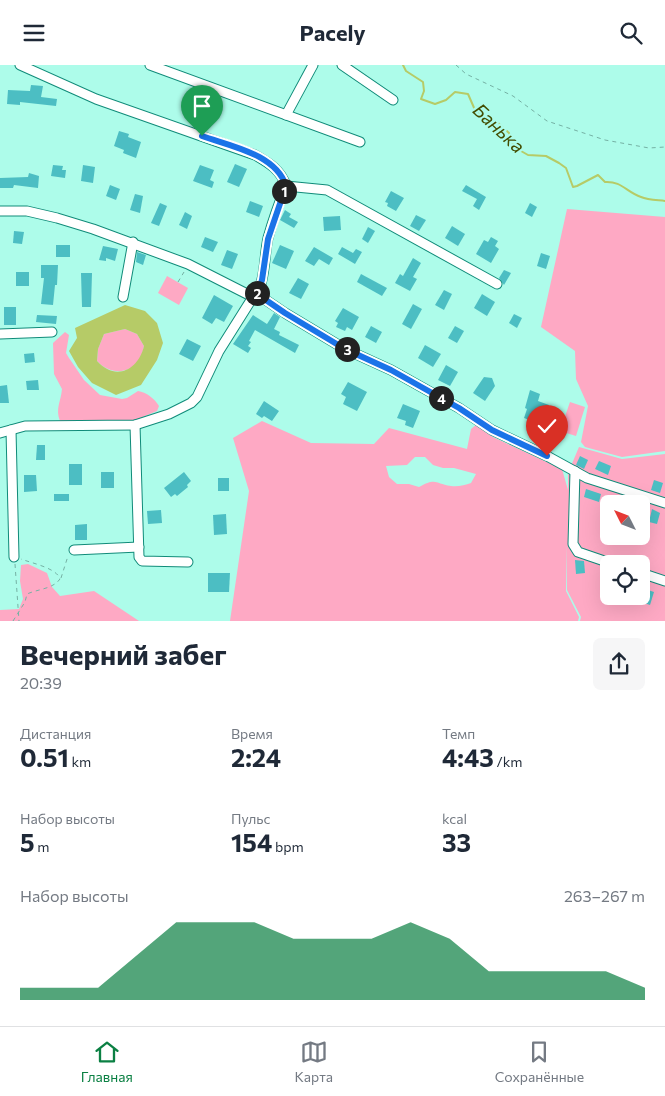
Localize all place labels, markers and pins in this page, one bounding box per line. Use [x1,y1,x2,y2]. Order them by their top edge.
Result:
pin [181,85,223,136]
pin: 1 [272,179,296,203]
pin: 2 [244,281,270,305]
pin: 3 [334,337,360,361]
pin: 4 [428,385,454,411]
pin [526,405,568,456]

